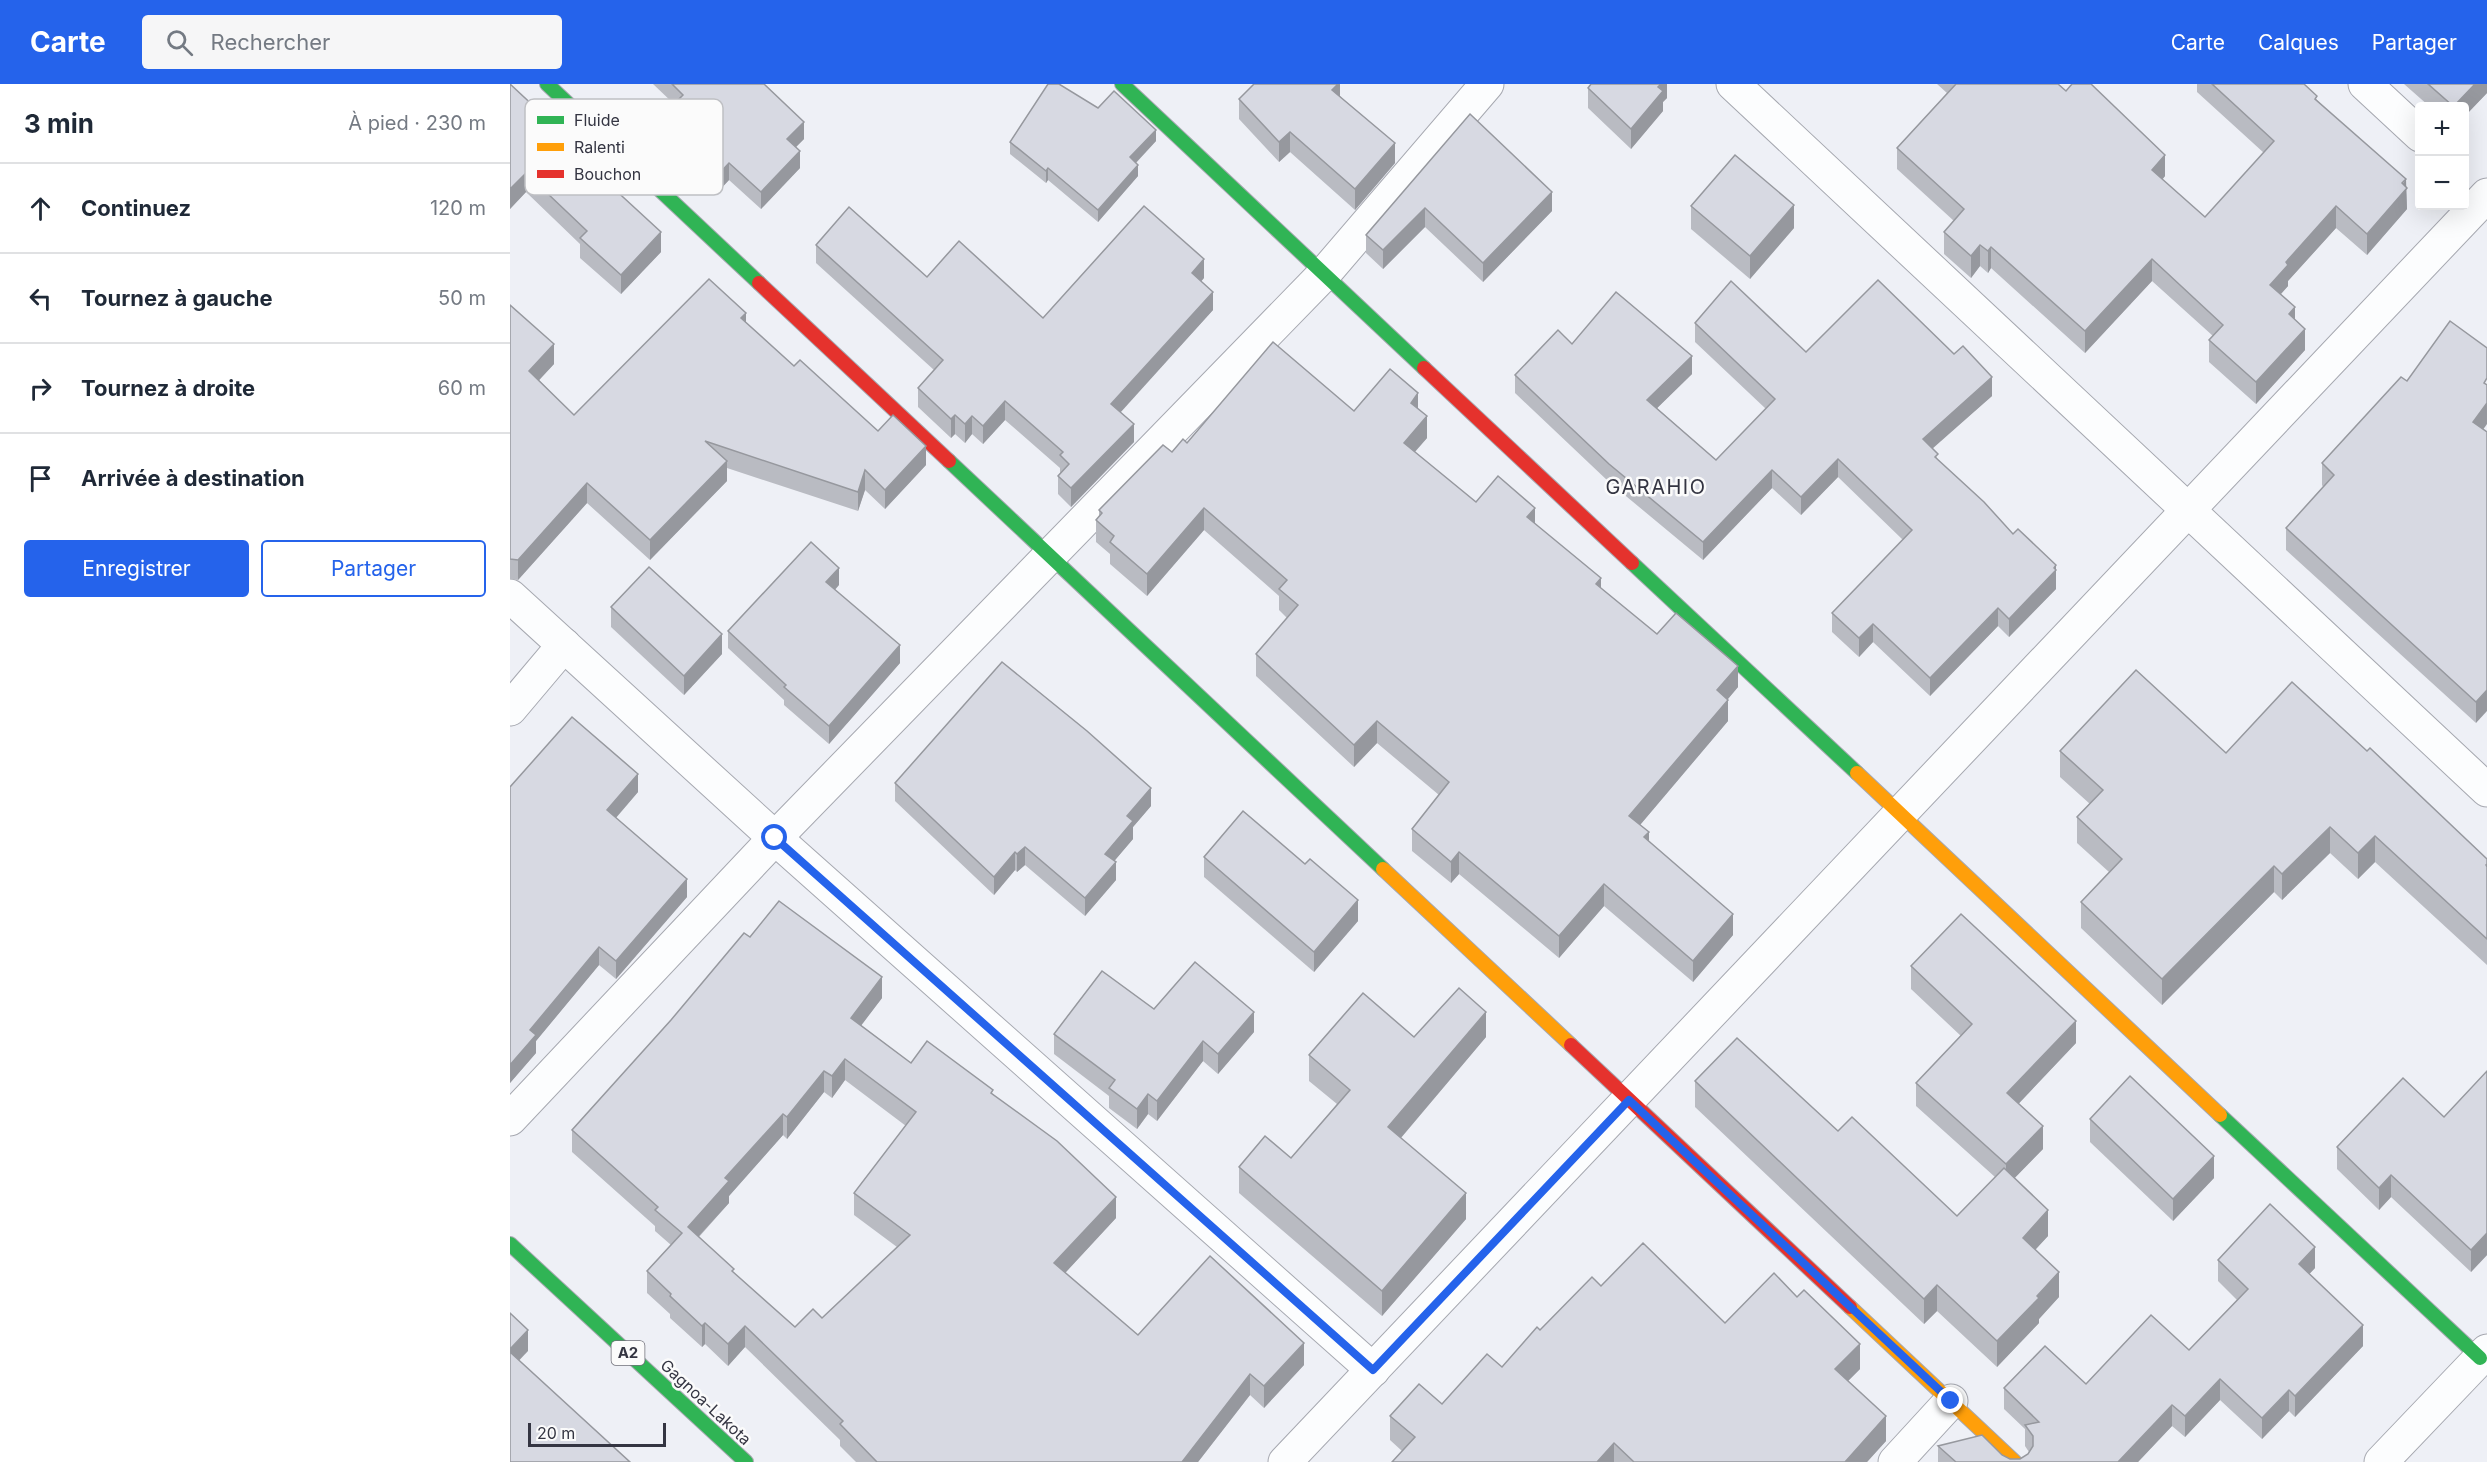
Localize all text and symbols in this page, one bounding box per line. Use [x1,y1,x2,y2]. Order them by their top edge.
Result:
search box [142,15,562,69]
text: Carte [30,25,106,59]
icon: search [163,26,196,59]
text: Rechercher [211,29,330,55]
text: Carte [2171,30,2225,55]
text: Calques [2258,30,2339,55]
text: Partager [2372,30,2457,55]
legend [525,99,723,195]
map controls [2415,102,2469,210]
button: + [2415,102,2469,156]
text: 3 min [24,108,94,139]
text: Fluide [574,110,620,130]
text: À pied · 230 m [348,111,486,135]
text: Ralenti [574,137,625,157]
button: − [2415,156,2469,210]
text: Bouchon [574,164,641,184]
icon: ahead [24,192,57,225]
text: Continuez [81,195,191,221]
text: 120 m [430,196,486,220]
icon: left [24,282,57,315]
text: Tournez à gauche [81,285,273,311]
text: 50 m [438,286,486,310]
icon: right [24,372,57,405]
text: Tournez à droite [81,375,255,401]
text: 60 m [438,376,486,400]
icon: arrive [24,462,57,495]
text: Arrivée à destination [81,465,305,491]
district label: GARAHIO [1606,475,1706,499]
button: Enregistrer [24,540,249,597]
button: Partager [261,540,486,597]
route start [761,824,787,850]
road number: A2 [612,1341,644,1365]
street label: Gagnoa-Lakota [657,1355,755,1449]
route end [1937,1387,1963,1413]
scale bar [528,1420,666,1448]
text: 20 m [537,1423,575,1443]

